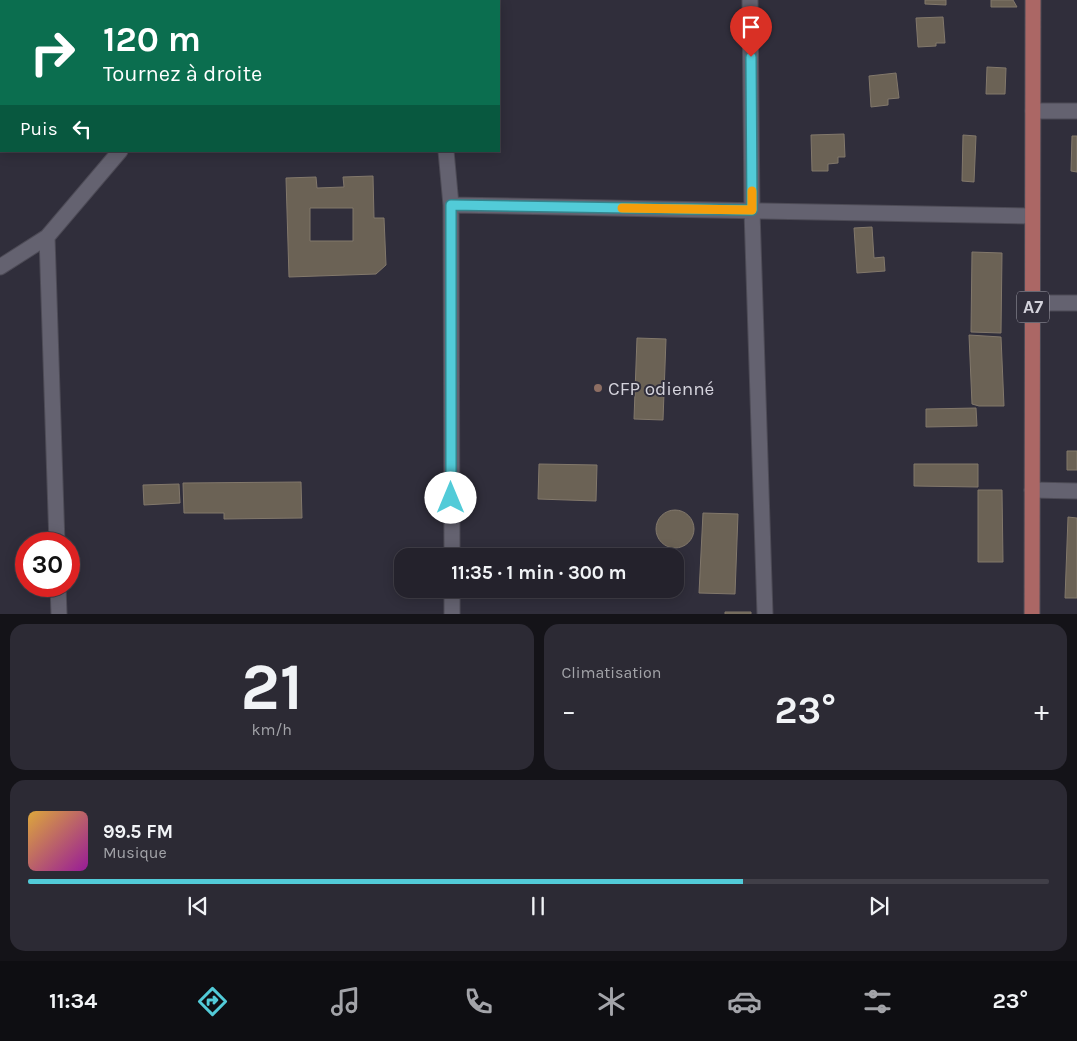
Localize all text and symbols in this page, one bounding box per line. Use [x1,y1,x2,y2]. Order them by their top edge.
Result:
pin [730,6,772,57]
icon: arrive [737,13,765,41]
text: 120 m [103,19,201,60]
icon: right [20,20,85,85]
text: Tournez à droite [103,61,262,87]
icon: left [68,115,96,143]
text: Puis [20,118,58,140]
road number: A7 [1017,292,1049,322]
place label: CFP odienné [608,378,714,400]
marker: CFP odienné [592,382,604,394]
position arrow [424,471,476,523]
speed limit sign: 30 [15,532,80,597]
text: 11:35 · 1 min · 300 m [451,562,627,584]
text: 21 [241,649,303,725]
text: Climatisation [562,663,662,682]
text: 23° [775,688,836,733]
text: − [562,694,576,727]
text: + [1034,694,1049,727]
text: km/h [251,720,292,739]
text: 99.5 FM [103,821,173,843]
text: Musique [103,843,167,862]
icon: previous [184,892,212,920]
icon: pause [524,892,552,920]
icon: next [865,892,893,920]
icon: directions [195,984,230,1019]
icon: music [328,984,363,1019]
icon: phone [461,984,496,1019]
icon: climate [594,984,629,1019]
icon: car [727,984,762,1019]
icon: filters [860,984,895,1019]
text: 11:34 [49,988,97,1014]
text: 23° [992,988,1028,1014]

